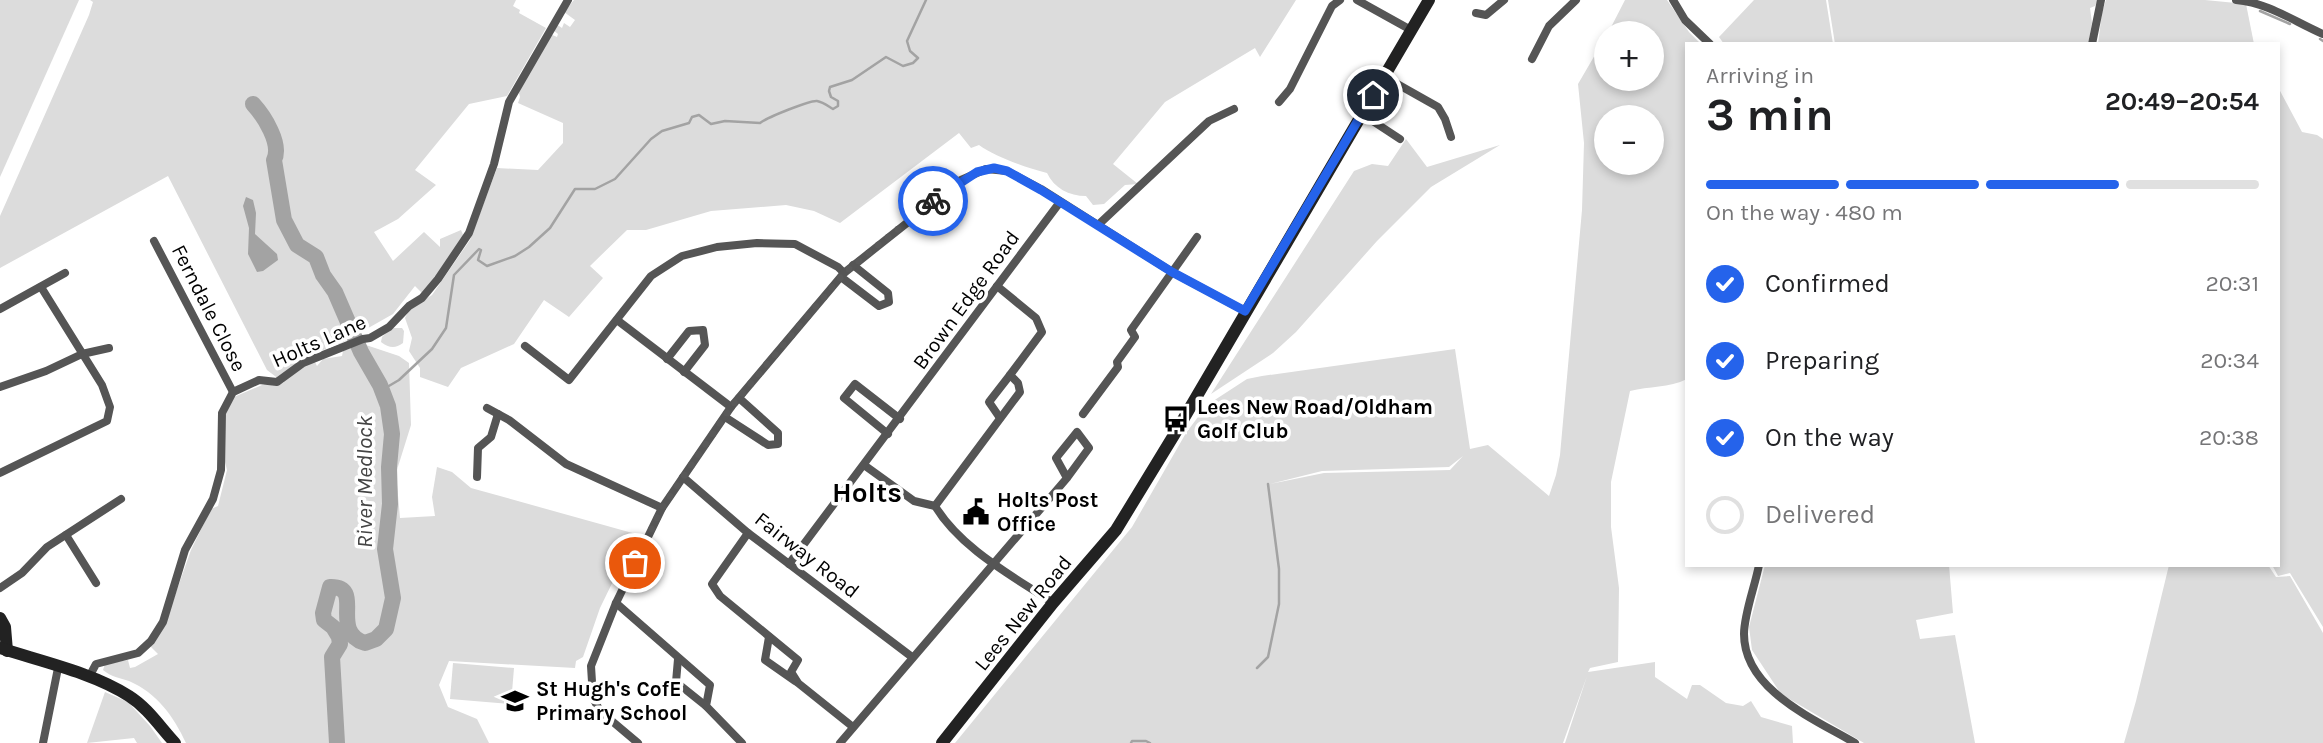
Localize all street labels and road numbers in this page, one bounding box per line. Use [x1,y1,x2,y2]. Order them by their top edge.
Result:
street label: Brown Edge Road [908,226,1024,374]
street label: Ferndale Close [167,241,251,375]
street label: Holts Lane [268,310,370,372]
street label: Fairway Road [750,507,864,603]
street label: Lees New Road [969,551,1077,675]

